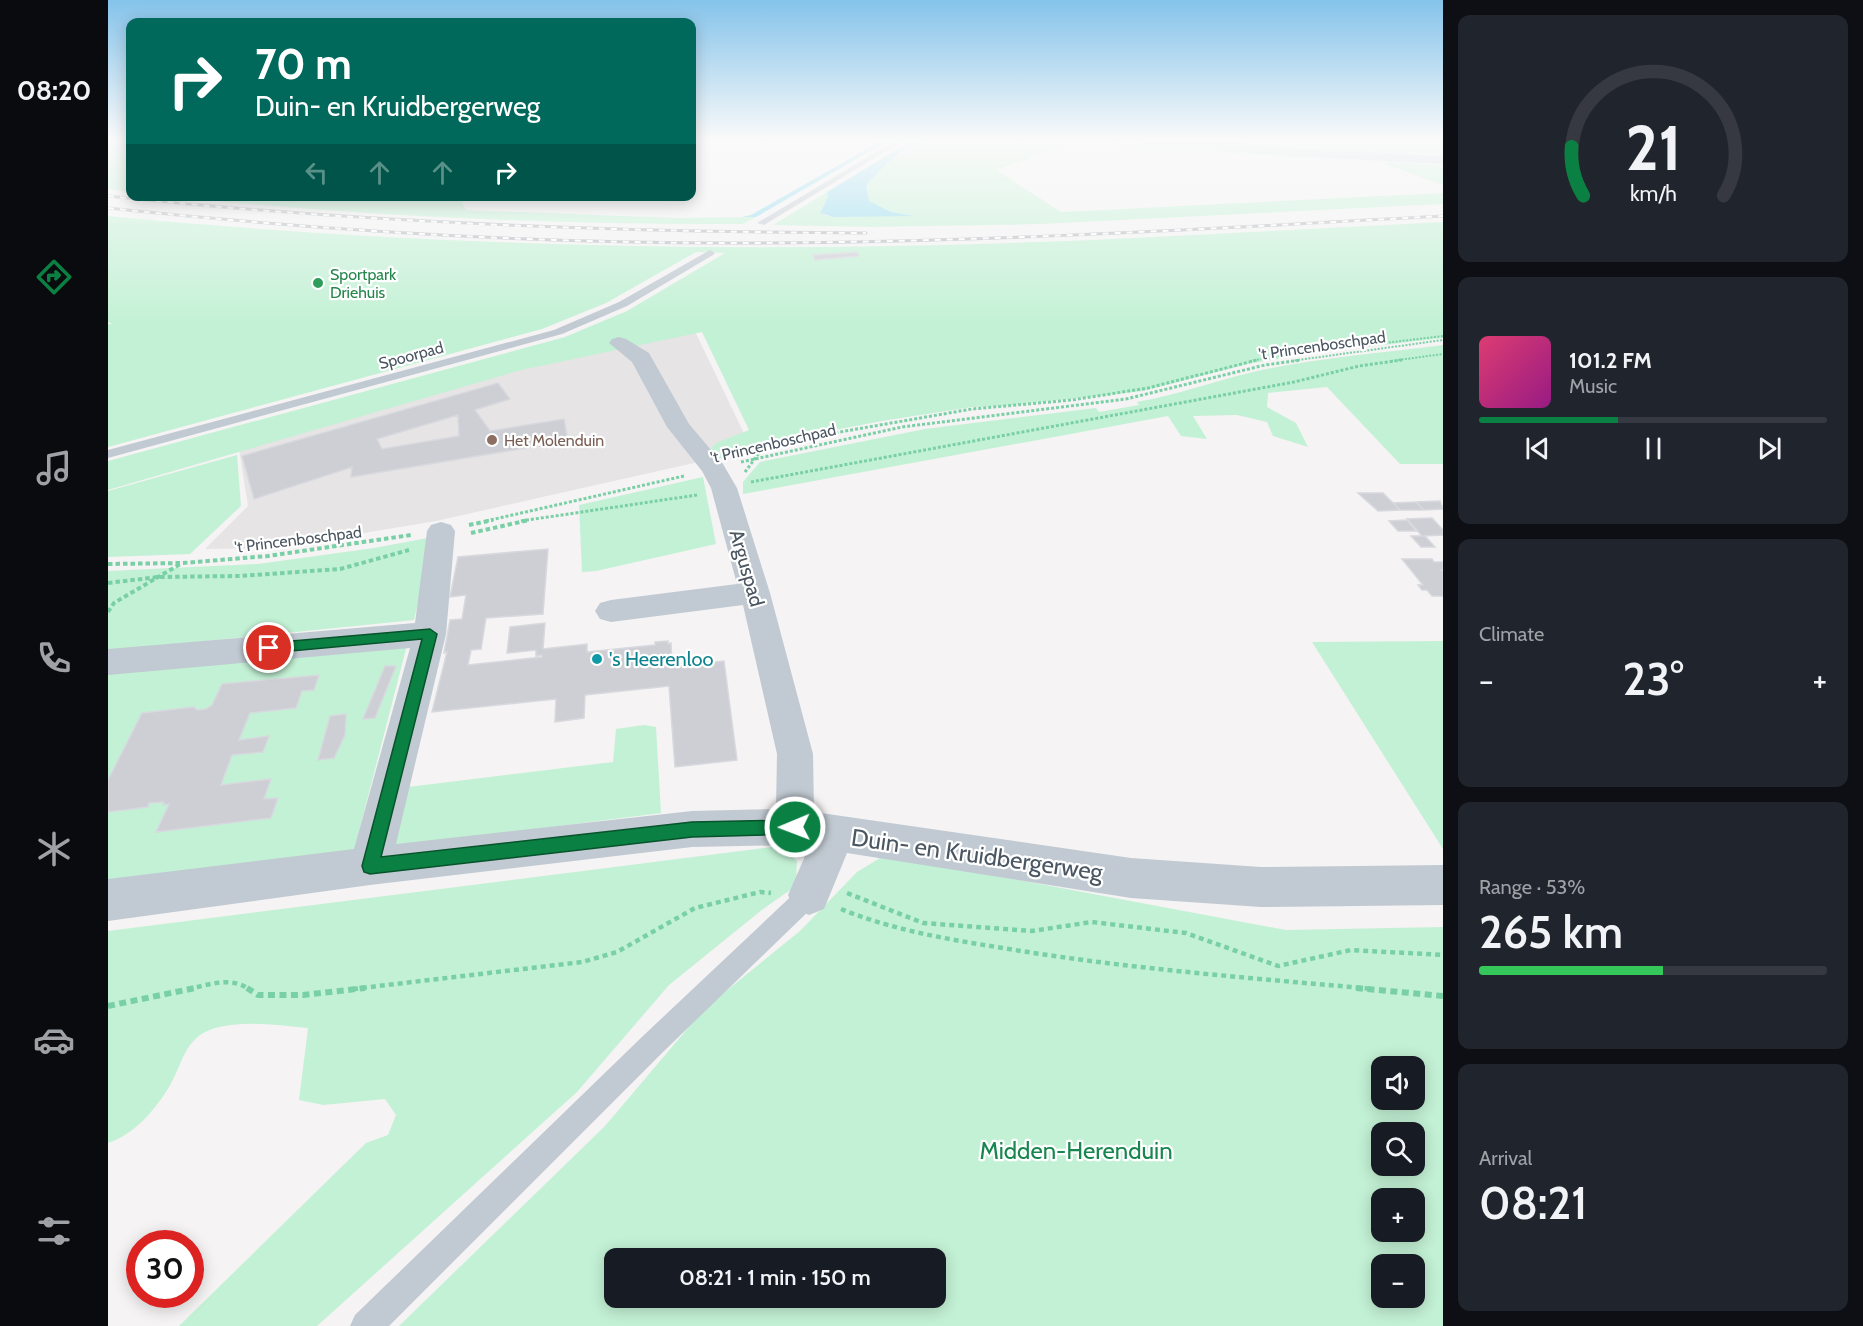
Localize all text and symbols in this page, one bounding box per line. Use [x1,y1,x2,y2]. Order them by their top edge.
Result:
text: 70 m [255,38,352,90]
icon: right [156,42,234,120]
text: 08:20 [17,74,91,107]
text: Duin- en Kruidbergerweg [255,90,540,123]
text: 21 [1625,110,1681,186]
icon: left [300,156,333,189]
icon: ahead [363,156,396,189]
icon: ahead [426,156,459,189]
icon: right [489,156,522,189]
text: km/h [1630,180,1676,206]
icon: directions [33,256,75,298]
place label: Sportpark Driehuis [330,265,397,302]
marker: Sportpark Driehuis [311,276,325,290]
street label: 't Princenboschpad [1257,327,1387,364]
street label: Spoorpad [377,338,446,373]
text: 101.2 FM [1569,347,1652,374]
text: Music [1569,374,1617,398]
street label: 't Princenboschpad [709,420,838,467]
place label: Het Molenduin [504,431,604,450]
icon: previous [1521,432,1554,465]
icon: pause [1637,432,1670,465]
icon: next [1753,432,1786,465]
marker: Het Molenduin [485,433,499,447]
icon: music [33,447,75,489]
street label: 't Princenboschpad [233,522,363,557]
street label: Arguspad [725,527,769,609]
pin [243,622,294,673]
text: Climate [1479,622,1544,646]
icon: arrive [252,631,285,664]
icon: phone [33,637,75,679]
place label: 's Heerenloo [609,647,713,671]
marker: 's Heerenloo [590,652,604,666]
text: 23° [1622,652,1684,706]
text: − [1479,660,1494,700]
text: + [1812,660,1827,700]
position arrow [763,795,827,859]
street label: Duin- en Kruidbergerweg [849,822,1106,887]
icon: climate [33,828,75,870]
text: Range · 53% [1479,875,1585,899]
text: 265 km [1479,905,1623,959]
icon: car [33,1019,75,1061]
map controls [1371,1056,1425,1308]
button: sound [1371,1056,1425,1110]
button: search [1371,1122,1425,1176]
park label: Midden-Herenduin [979,1136,1173,1165]
text: Arrival [1479,1146,1532,1170]
text: 08:21 [1479,1176,1587,1230]
button: + [1371,1188,1425,1242]
icon: filters [33,1210,75,1252]
speed limit sign: 30 [126,1230,204,1308]
button: − [1371,1254,1425,1308]
text: 08:21 · 1 min · 150 m [679,1264,871,1291]

